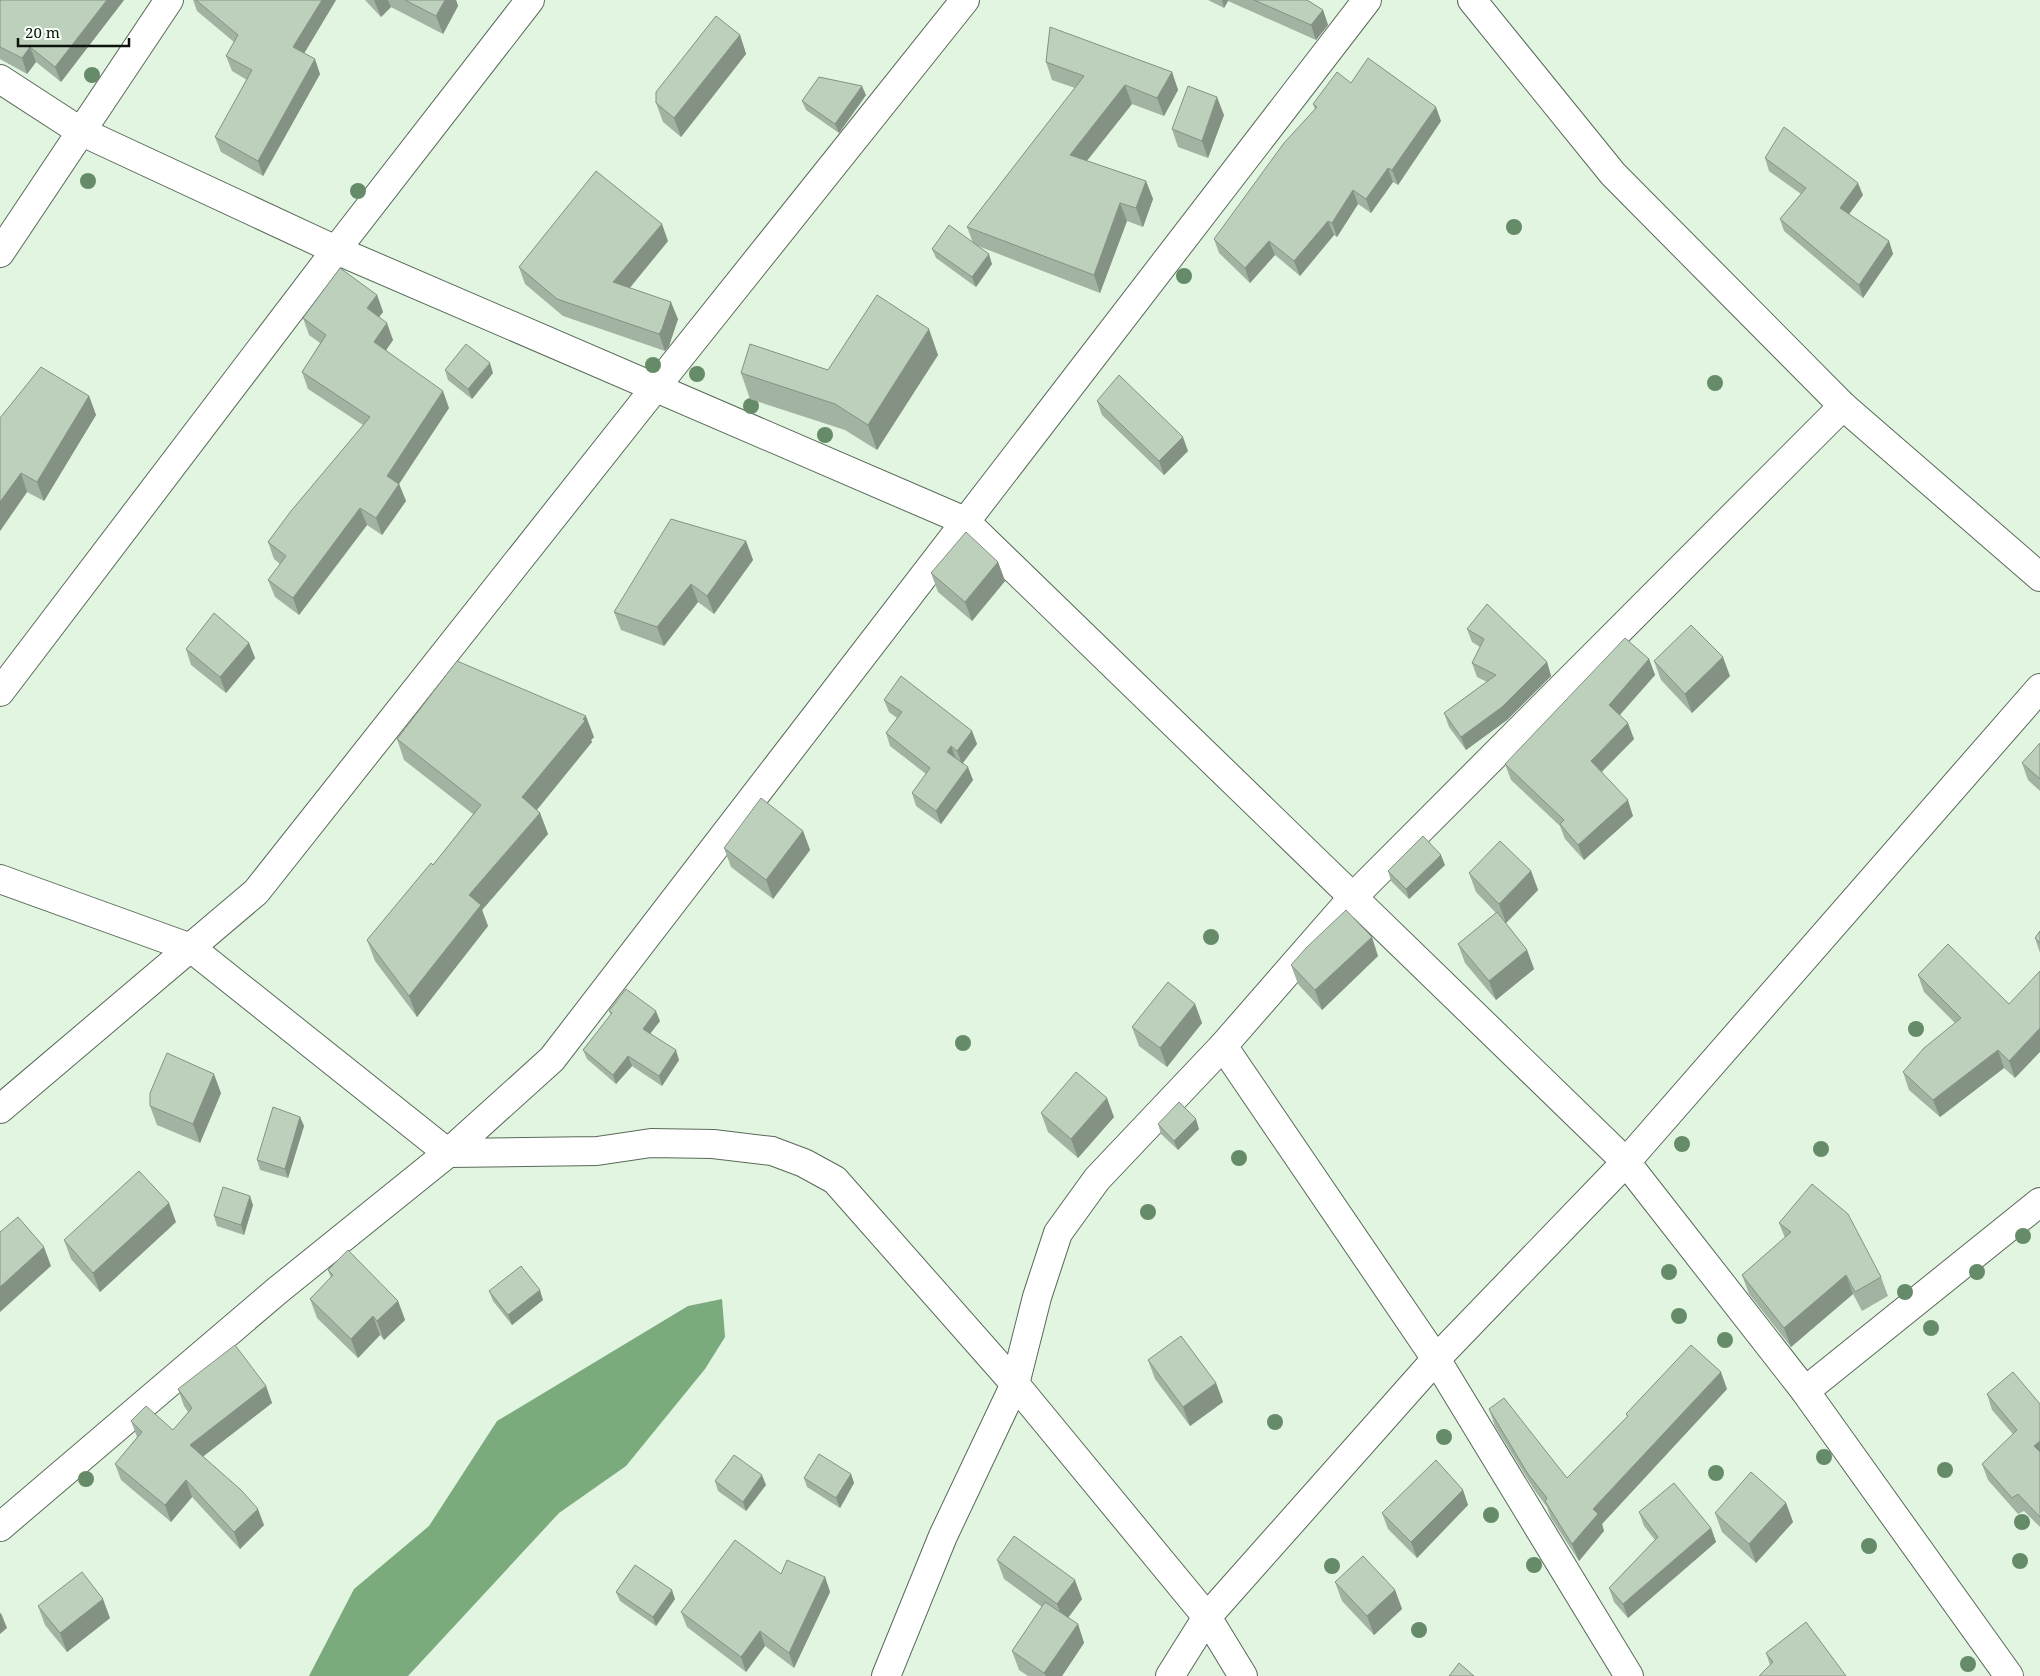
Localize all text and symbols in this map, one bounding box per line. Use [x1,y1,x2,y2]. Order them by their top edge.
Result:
scale bar [18,15,129,47]
text: 20 m [25,22,60,42]

